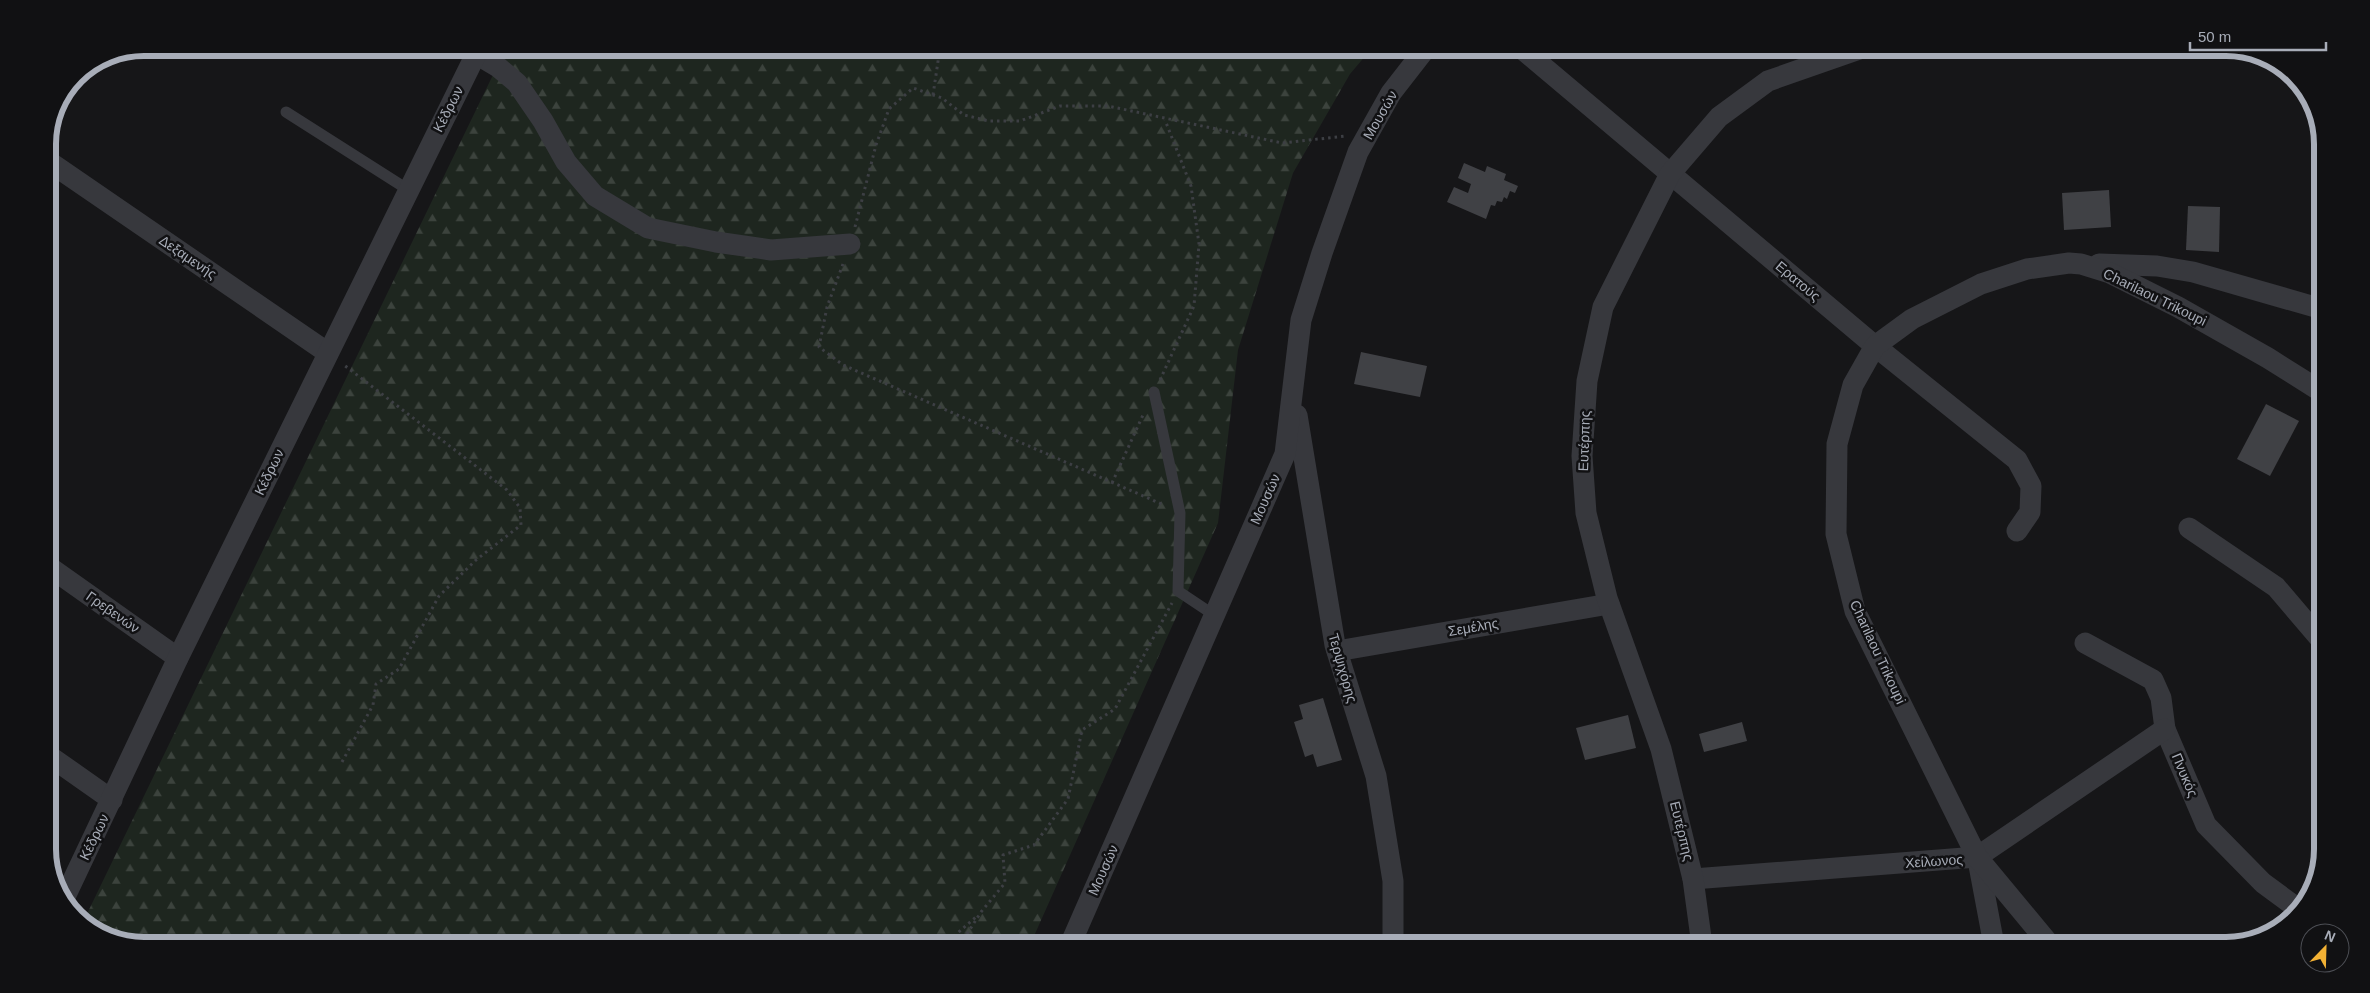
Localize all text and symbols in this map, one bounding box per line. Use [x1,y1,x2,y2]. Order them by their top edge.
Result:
scale bar [2190,20,2326,52]
text: 50 m [2198,28,2231,45]
street label: Κέδρων [430,83,466,135]
street label: Μουσών [1360,88,1400,142]
street label: Δεξαμενής [156,232,220,282]
street label: Ερατούς [1773,258,1824,304]
street label: Charilaou Trikoupi [2101,265,2209,329]
street label: Ευτέρπης [1575,410,1593,472]
street label: Κέδρων [251,446,287,498]
street label: Μουσών [1247,471,1283,527]
street label: Γρεβενών [83,588,143,636]
street label: Charilaou Trikoupi [1847,597,1909,707]
street label: Σεμέλης [1447,615,1500,639]
street label: Τερψιχόρης [1325,631,1361,705]
street label: Πνυκός [2169,751,2201,800]
street label: Ευτέρπης [1667,800,1697,863]
street label: Κέδρων [76,811,112,863]
street label: Μουσών [1085,842,1121,898]
street label: Χείλωνος [1905,851,1964,871]
north arrow [2300,923,2350,973]
text: N [2322,927,2338,945]

